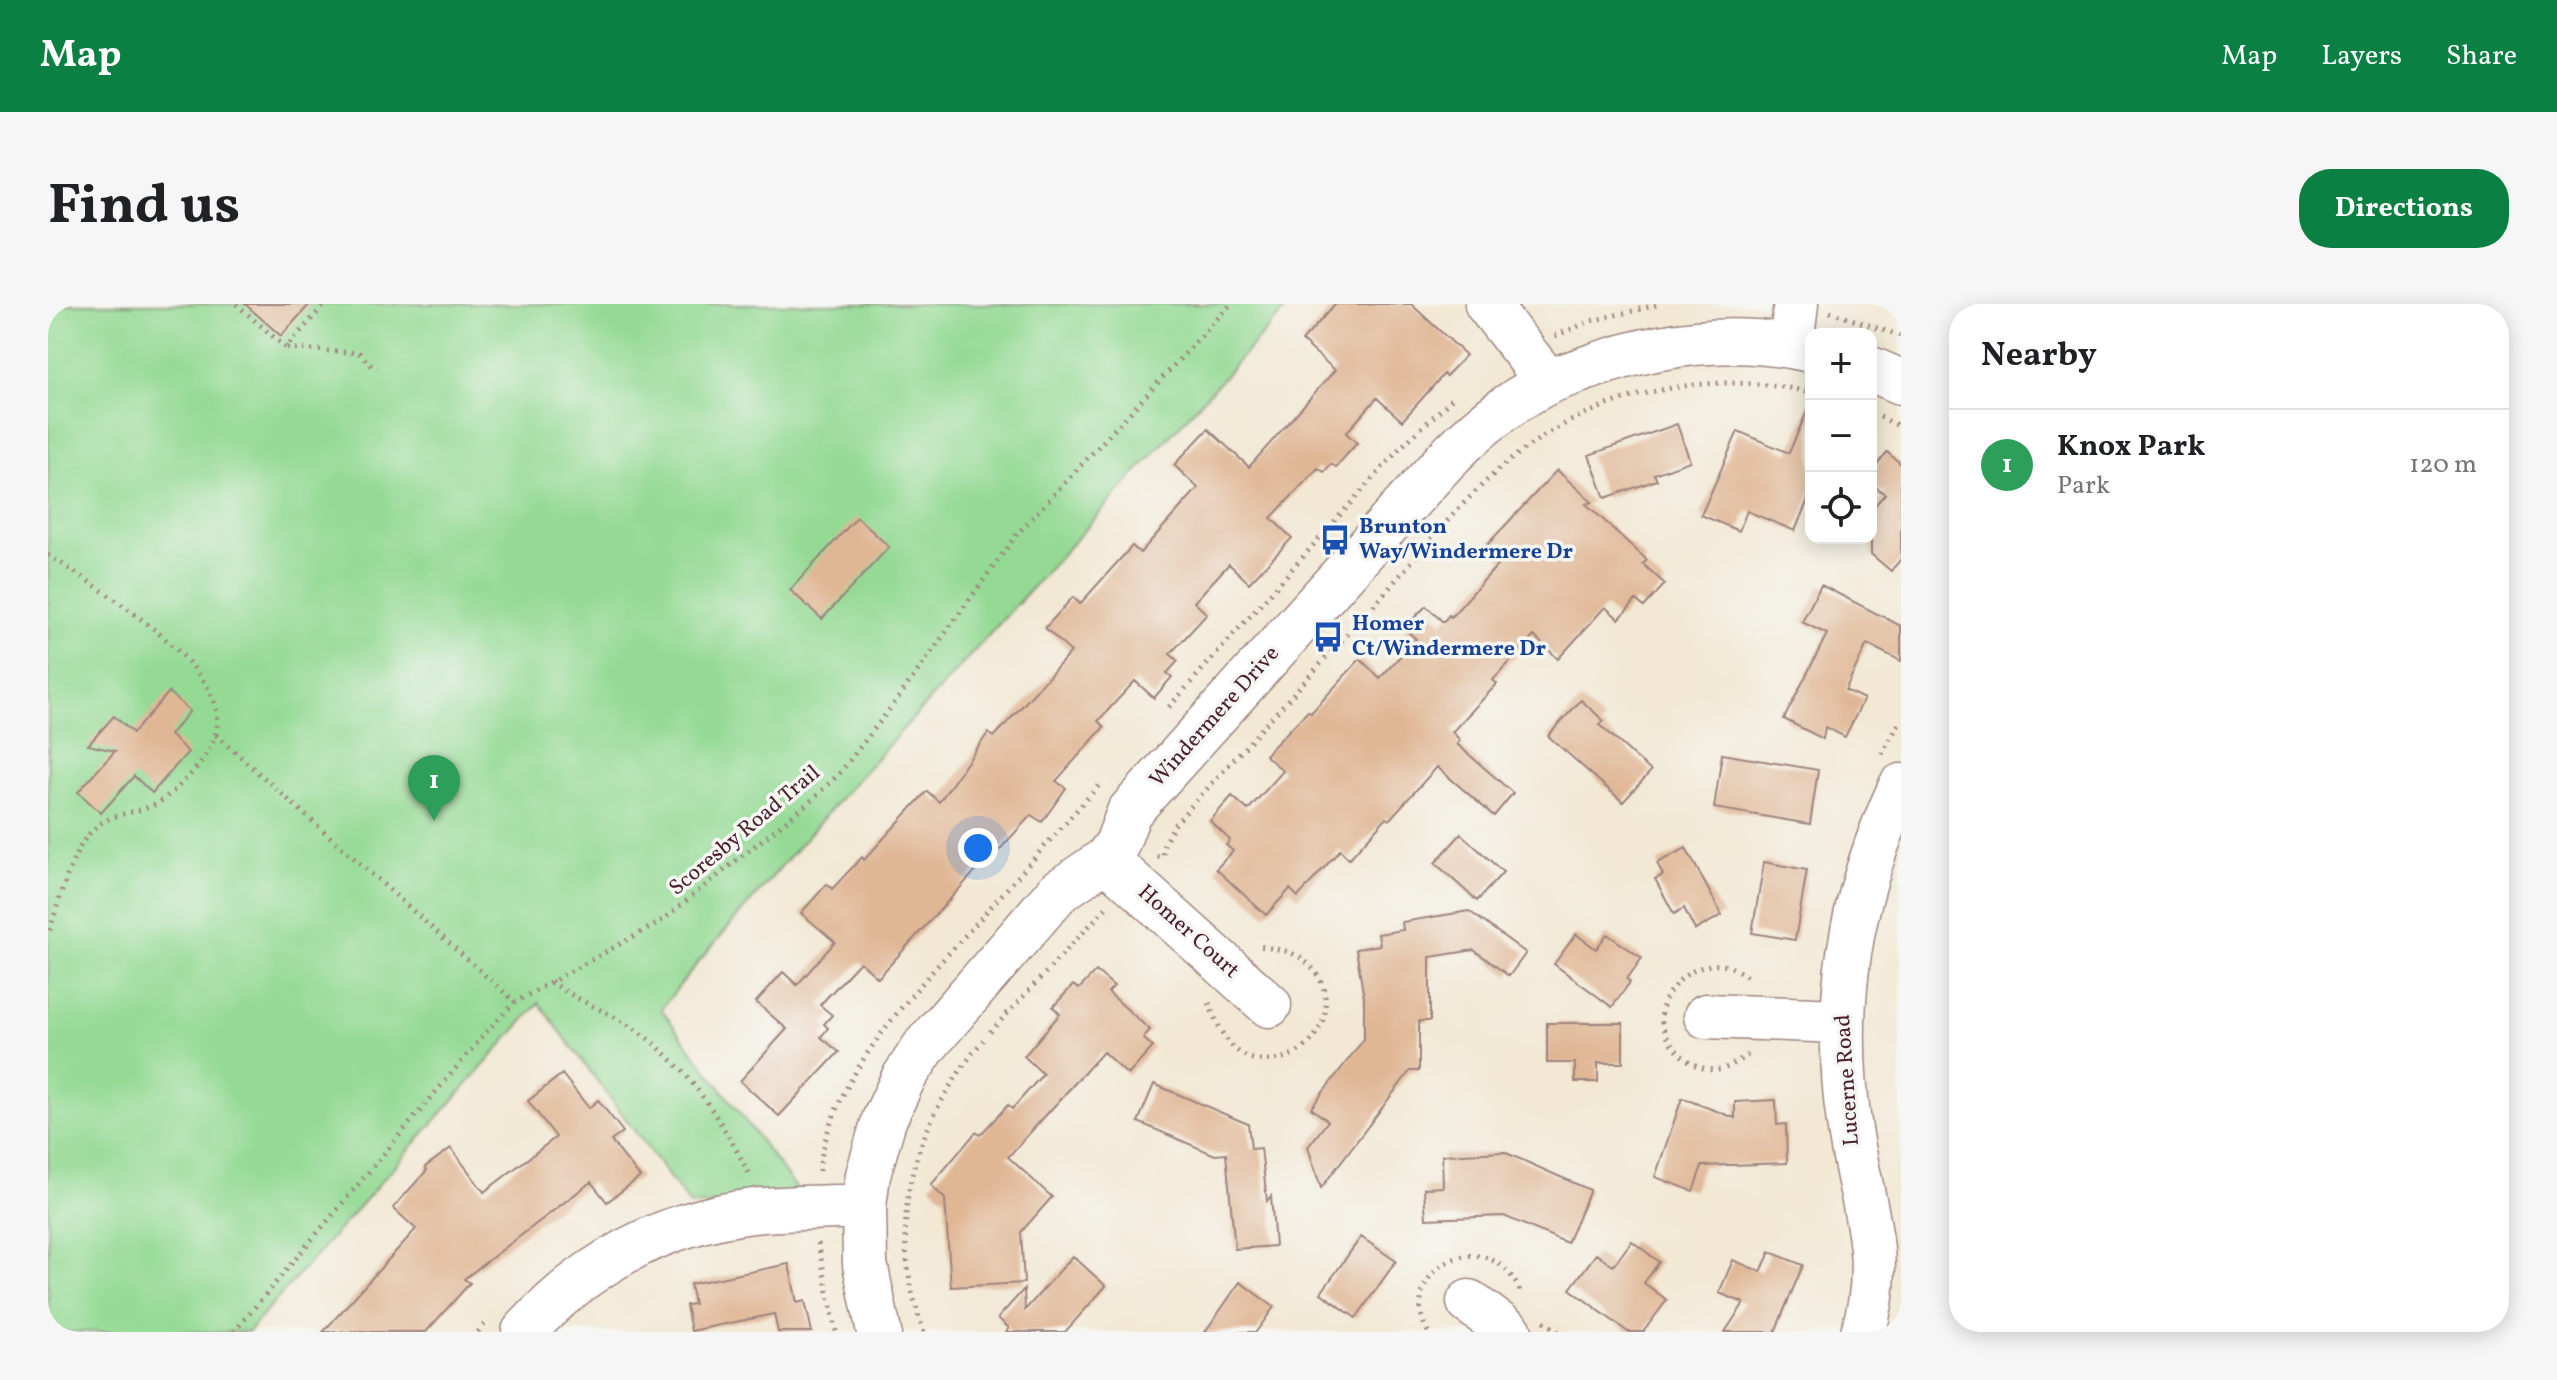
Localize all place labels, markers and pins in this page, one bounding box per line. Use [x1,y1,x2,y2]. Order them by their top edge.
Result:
place label: Brunton Way/Windermere Dr [1359,512,1574,568]
bus stop icon: Brunton Way/Windermere Dr [1318,523,1352,557]
place label: Homer Ct/Windermere Dr [1352,609,1547,665]
bus stop icon: Homer Ct/Windermere Dr [1311,620,1345,654]
pin: 1 [408,755,460,821]

